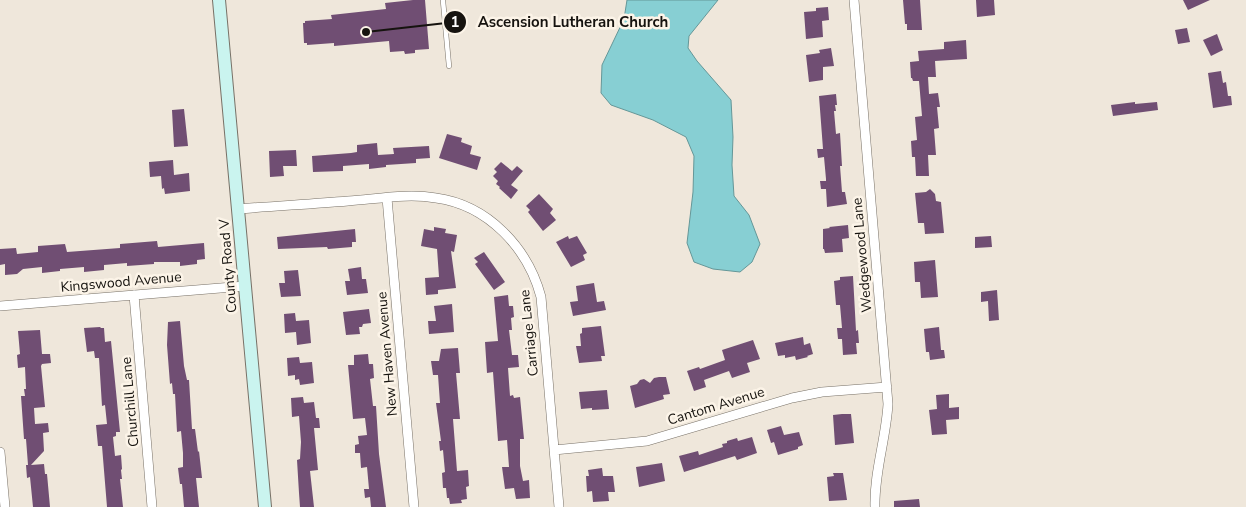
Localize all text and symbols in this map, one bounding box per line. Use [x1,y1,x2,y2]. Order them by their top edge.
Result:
callout: Ascension Lutheran Church [443,7,678,37]
text: 1 [450,12,460,32]
text: Ascension Lutheran Church [478,12,668,32]
street label: Wedgewood Lane [848,197,876,313]
street label: County Road V [214,218,242,314]
street label: Kingswood Avenue [60,267,182,297]
street label: Carriage Lane [515,289,543,377]
street label: New Haven Avenue [372,291,402,417]
street label: Churchill Lane [117,356,143,448]
street label: Cantom Avenue [665,382,767,430]

